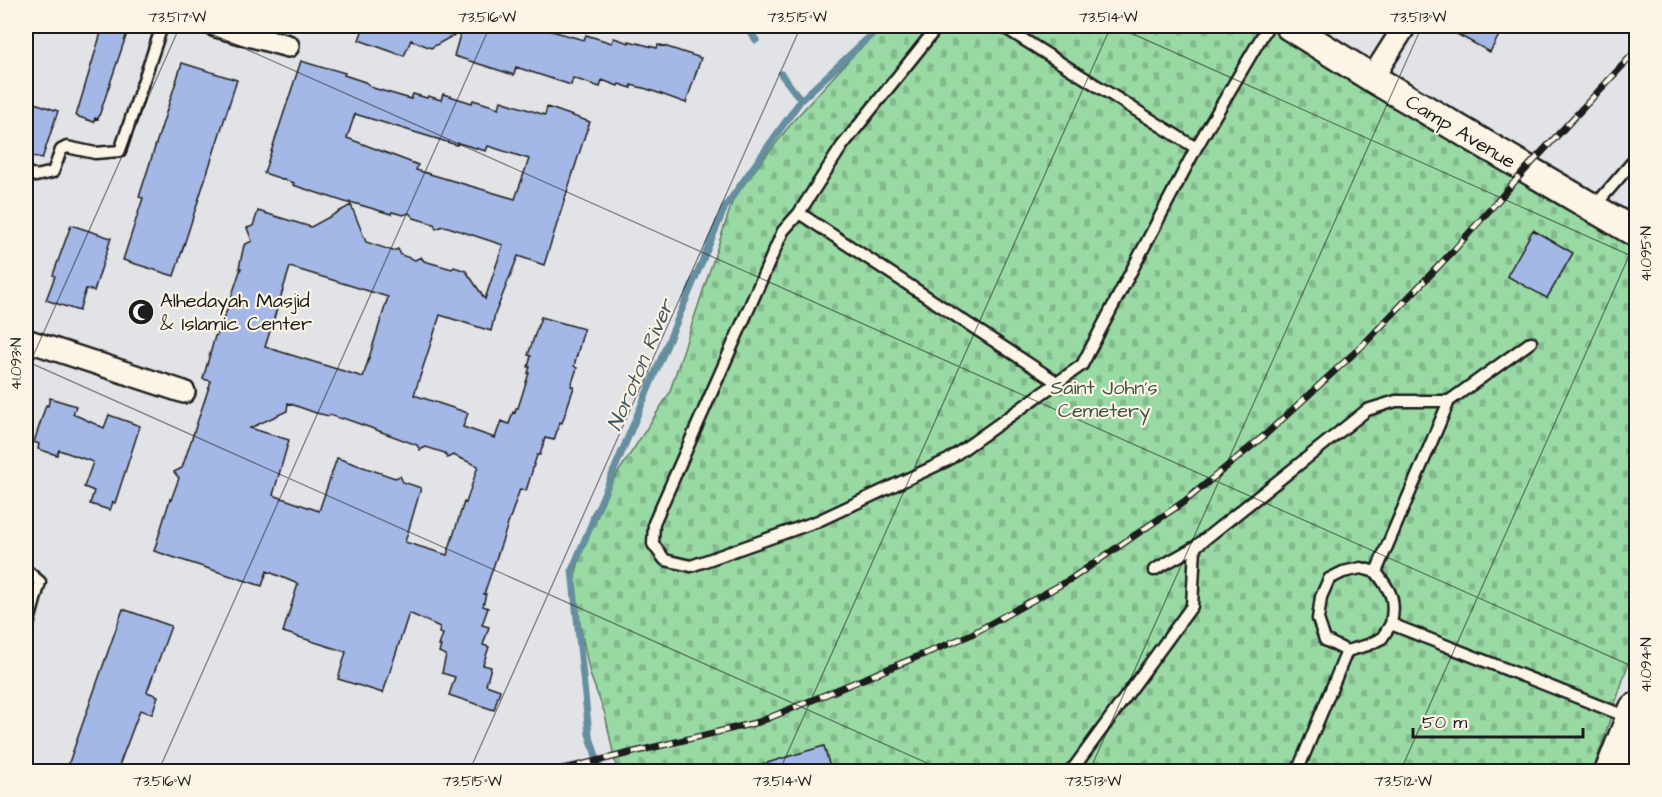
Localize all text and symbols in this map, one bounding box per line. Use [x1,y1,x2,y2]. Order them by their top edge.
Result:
text: 73.517°W [148,7,206,28]
text: 73.516°W [458,7,516,28]
text: 73.515°W [767,7,827,28]
text: 73.514°W [1078,7,1138,28]
text: 73.513°W [1390,7,1446,28]
street label: Camp Avenue [1400,88,1521,176]
text: 41.095°N [1636,226,1657,282]
place label: Alhedayah Masjid & Islamic Center [160,287,312,338]
water label: Noroton River [600,293,682,435]
mosque icon: Alhedayah Masjid & Islamic Center [126,297,156,327]
text: 41.093°N [6,338,27,390]
park label: Saint John's Cemetery [1050,374,1158,426]
text: 41.094°N [1636,637,1657,693]
scale bar [1413,701,1582,739]
text: 50 m [1422,710,1467,735]
text: 73.516°W [133,771,191,792]
text: 73.515°W [442,771,502,792]
text: 73.514°W [752,771,812,792]
text: 73.513°W [1065,771,1121,792]
text: 73.512°W [1374,771,1432,792]

